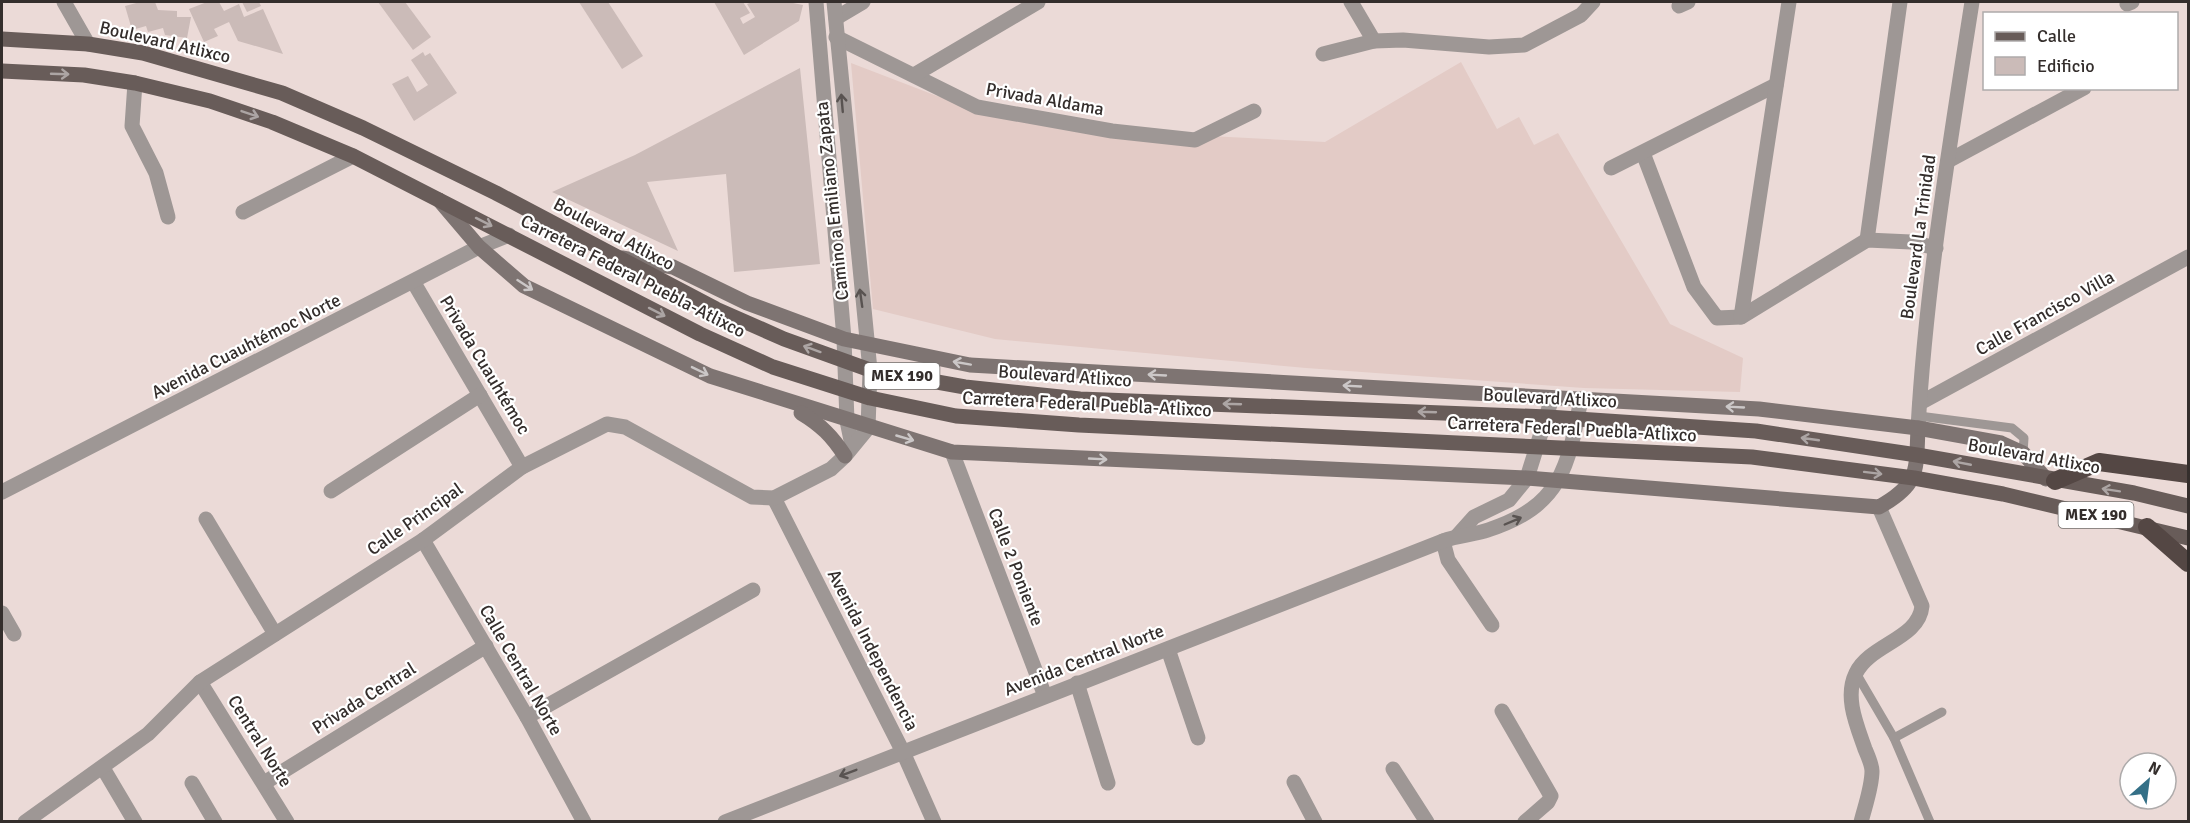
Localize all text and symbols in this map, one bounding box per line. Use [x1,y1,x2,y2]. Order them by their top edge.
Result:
legend [1983,12,2178,90]
street label: Boulevard Atlixco [97,16,233,68]
text: Calle [2037,25,2076,47]
text: Edificio [2037,55,2095,77]
one-way arrow [49,68,69,79]
street label: Privada Aldama [984,78,1106,120]
one-way arrow [836,94,847,114]
street label: Camino a Emiliano Zapata [811,100,853,302]
one-way arrow [240,110,259,121]
street label: Boulevard La Trinidad [1896,153,1940,321]
street label: Boulevard Atlixco [550,193,678,275]
street label: Carretera Federal Puebla-Atlixco [517,210,749,342]
one-way arrow [475,217,493,229]
street label: Calle Francisco Villa [1972,266,2118,360]
one-way arrow [516,279,532,291]
one-way arrow [855,288,866,308]
street label: Avenida Cuauhtémoc Norte [148,289,344,403]
street label: Privada Cuauhtémoc [435,292,535,438]
one-way arrow [647,307,665,319]
one-way arrow [803,343,822,354]
one-way arrow [953,357,973,368]
street label: Boulevard Atlixco [997,360,1133,392]
road number: MEX 190 [864,363,940,389]
one-way arrow [690,365,708,377]
one-way arrow [1147,370,1167,381]
one-way arrow [1342,381,1362,392]
street label: Boulevard Atlixco [1483,384,1617,412]
street label: Carretera Federal Puebla-Atlixco [962,386,1212,422]
one-way arrow [1223,399,1243,410]
one-way arrow [1726,402,1746,413]
one-way arrow [1418,406,1438,418]
street label: Carretera Federal Puebla-Atlixco [1447,411,1697,447]
one-way arrow [895,433,914,445]
one-way arrow [1801,433,1820,444]
street label: Boulevard Atlixco [1966,434,2102,478]
one-way arrow [1087,453,1107,464]
one-way arrow [1952,457,1972,468]
one-way arrow [1863,468,1882,479]
street label: Calle Principal [363,478,467,560]
one-way arrow [2101,484,2121,495]
road number: MEX 190 [2058,502,2134,528]
street label: Calle 2 Poniente [983,505,1049,629]
one-way arrow [1503,515,1521,526]
street label: Avenida Independencia [823,566,923,734]
street label: Calle Central Norte [475,601,567,739]
street label: Avenida Central Norte [1001,619,1167,701]
street label: Privada Central [308,657,420,739]
street label: Central Norte [223,691,297,791]
north arrow [2118,751,2178,811]
text: N [2145,757,2164,780]
one-way arrow [839,769,858,780]

